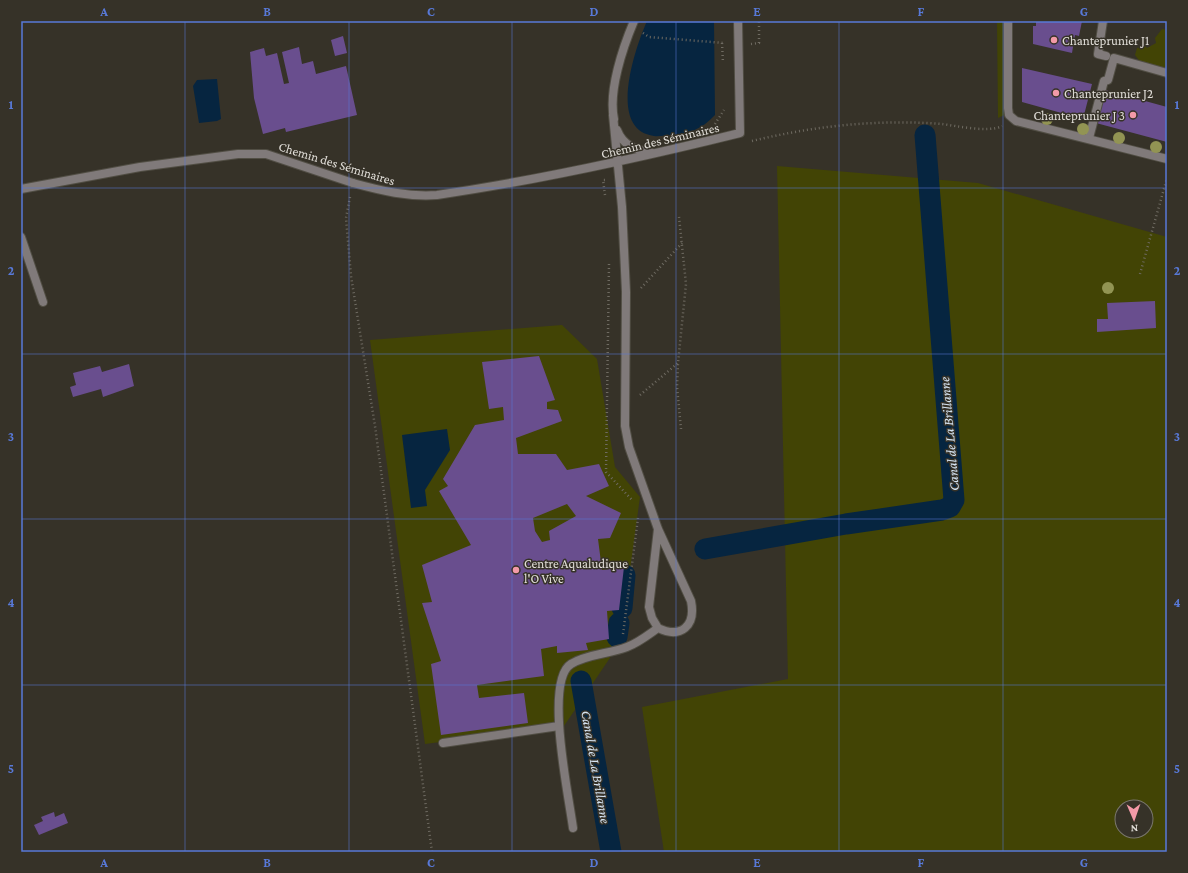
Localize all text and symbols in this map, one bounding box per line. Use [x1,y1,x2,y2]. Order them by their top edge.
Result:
text: A [99,4,108,19]
text: B [263,4,271,19]
text: C [427,4,435,19]
text: D [590,4,599,19]
text: E [753,4,761,19]
text: F [918,4,925,19]
text: G [1080,4,1088,19]
place label: Chanteprunier J1 [1062,33,1149,48]
marker: Chanteprunier J1 [1049,35,1059,45]
place label: Chanteprunier J2 [1064,86,1153,101]
marker: Chanteprunier J2 [1051,88,1061,98]
text: 1 [9,97,14,112]
text: 1 [1175,97,1180,112]
place label: Chanteprunier J 3 [1033,108,1125,123]
marker: Chanteprunier J 3 [1128,110,1138,120]
street label: Chemin des Séminaires [600,120,721,161]
street label: Chemin des Séminaires [277,139,397,188]
text: 2 [8,263,15,278]
text: 2 [1174,263,1181,278]
water label: Canal de La Brillanne [936,376,962,492]
text: 3 [8,429,14,444]
text: 3 [1174,429,1180,444]
place label: Centre Aqualudique l'O Vive [524,556,628,586]
marker: Centre Aqualudique l'O Vive [511,565,521,575]
text: 4 [7,595,15,610]
text: 4 [1173,595,1181,610]
water label: Canal de La Brillanne [578,709,614,825]
text: 5 [8,761,14,776]
text: 5 [1174,761,1180,776]
north arrow [1114,799,1154,839]
text: N [1130,823,1138,835]
text: A [99,855,108,870]
text: B [263,855,271,870]
text: C [427,855,435,870]
text: D [590,855,599,870]
text: E [753,855,761,870]
text: F [918,855,925,870]
text: G [1080,855,1088,870]

